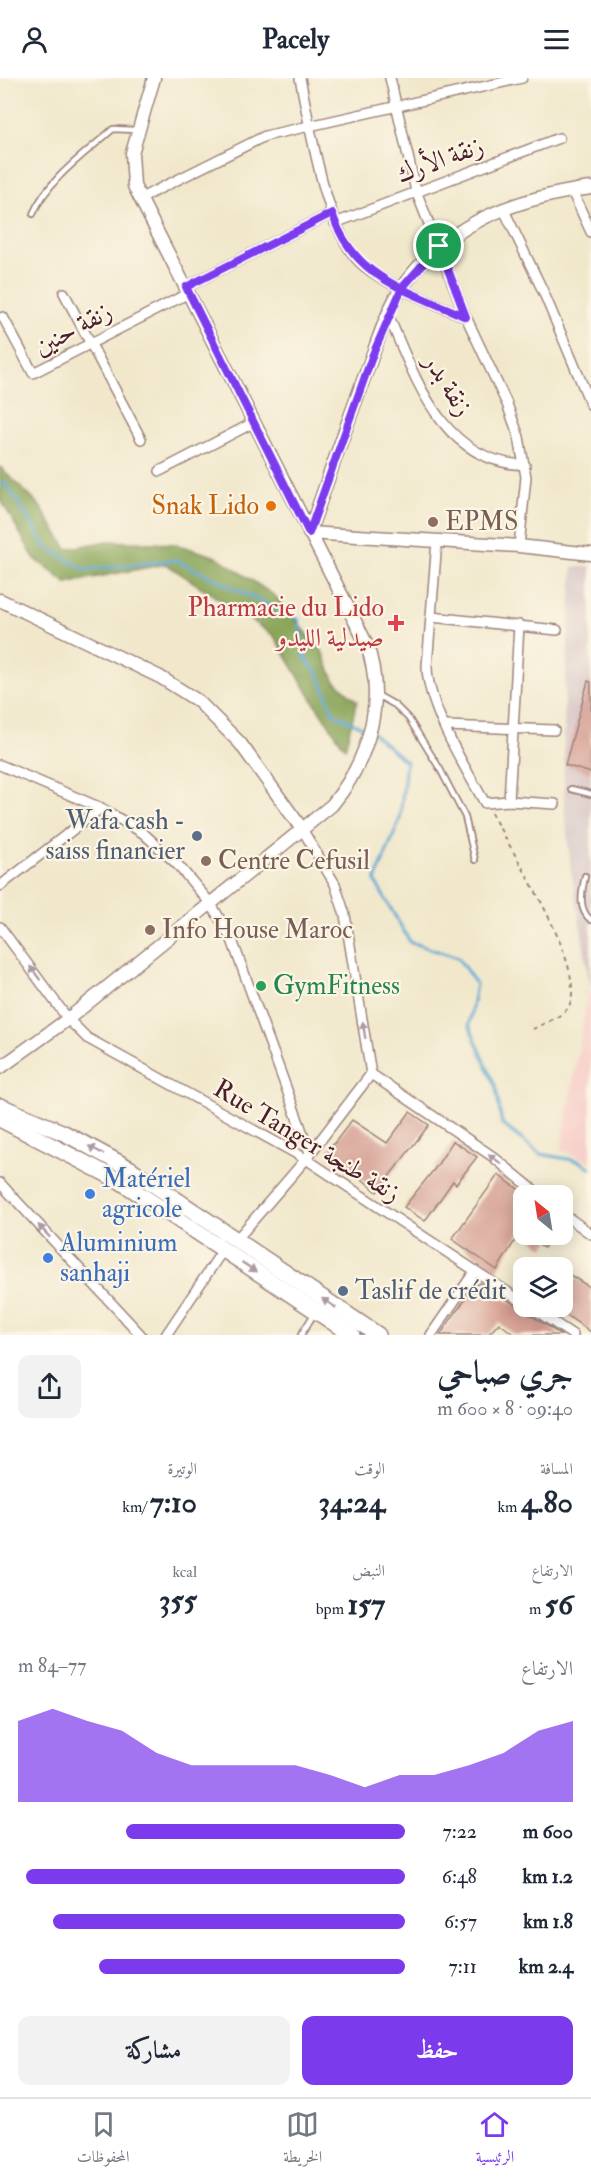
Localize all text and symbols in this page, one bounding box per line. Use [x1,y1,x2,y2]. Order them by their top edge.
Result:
icon: person [18,23,51,56]
text: Pacely [262,23,329,56]
icon: menu [540,23,573,56]
street label: زنقة الأرك [391,127,488,190]
pin [413,220,464,271]
icon: arrive [422,229,455,262]
street label: زنقة حنين [29,295,117,363]
street label: زنقة بدر [415,345,480,422]
place label: Snak Lido [152,490,259,522]
marker: Snak Lido [264,499,278,513]
place label: EPMS [445,506,518,538]
marker: EPMS [426,515,440,529]
place label: Pharmacie du Lido صيدلية الليدو [188,592,384,654]
marker: Pharmacie du Lido صيدلية الليدو [389,616,403,630]
place label: Wafa cash - saiss financier [46,805,185,867]
marker: Wafa cash - saiss financier [190,829,204,843]
place label: Centre Cefusil [218,845,370,877]
marker: Centre Cefusil [199,854,213,868]
place label: Info House Maroc [162,914,353,946]
marker: Info House Maroc [143,923,157,937]
one-way arrow [29,965,41,980]
place label: GymFitness [273,970,400,1002]
marker: GymFitness [254,979,268,993]
one-way arrow [360,1020,369,1039]
street label: Rue Tanger زنقة طنجة [208,1072,406,1210]
one-way arrow [87,1145,104,1155]
one-way arrow [487,1154,502,1166]
place label: Matériel agricole [102,1163,191,1225]
north arrow [513,1185,573,1245]
map controls [513,1185,573,1317]
marker: Matériel agricole [83,1187,97,1201]
one-way arrow [38,1224,52,1238]
place label: Aluminium sanhaji [59,1227,177,1289]
marker: Aluminium sanhaji [41,1251,55,1265]
button: layers [513,1257,573,1317]
one-way arrow [240,1261,256,1273]
place label: Taslif de crédit [355,1275,507,1307]
marker: Taslif de crédit [336,1284,350,1298]
one-way arrow [322,1297,338,1309]
text: جري صباحي [437,1353,573,1394]
button: share [18,1355,81,1418]
text: 09:40 · 8 × 600 m [437,1396,573,1421]
text: الوتيرة [167,1459,197,1479]
text: الوقت [354,1459,385,1479]
text: المسافة [540,1459,573,1479]
text: 7:10 [150,1484,197,1521]
text: 34:24 [319,1484,385,1521]
text: 4.80 [521,1484,573,1521]
text: /km [122,1497,150,1517]
text: km [498,1497,521,1517]
text: النبض [352,1561,385,1581]
text: الارتفاع [531,1561,573,1581]
text: kcal [172,1562,197,1582]
text: 355 [159,1582,197,1619]
text: 157 [347,1586,385,1623]
text: 56 [545,1586,573,1623]
text: bpm [316,1599,347,1619]
text: m [529,1599,545,1619]
text: 77–84 m [18,1653,86,1678]
text: الارتفاع [521,1656,573,1681]
text: 7:22 [443,1819,477,1844]
text: 600 m [523,1819,573,1844]
text: 6:48 [442,1864,477,1889]
text: 1.2 km [523,1864,573,1889]
text: 6:57 [444,1909,477,1934]
text: 1.8 km [523,1909,573,1934]
text: 7:11 [449,1954,477,1979]
text: 2.4 km [519,1954,573,1979]
button: مشاركة [18,2016,290,2085]
button: حفظ [302,2016,573,2085]
tab: المحفوظات [77,2108,130,2172]
tab: الخريطة [283,2108,322,2172]
tab: الرئيسية [476,2108,514,2172]

